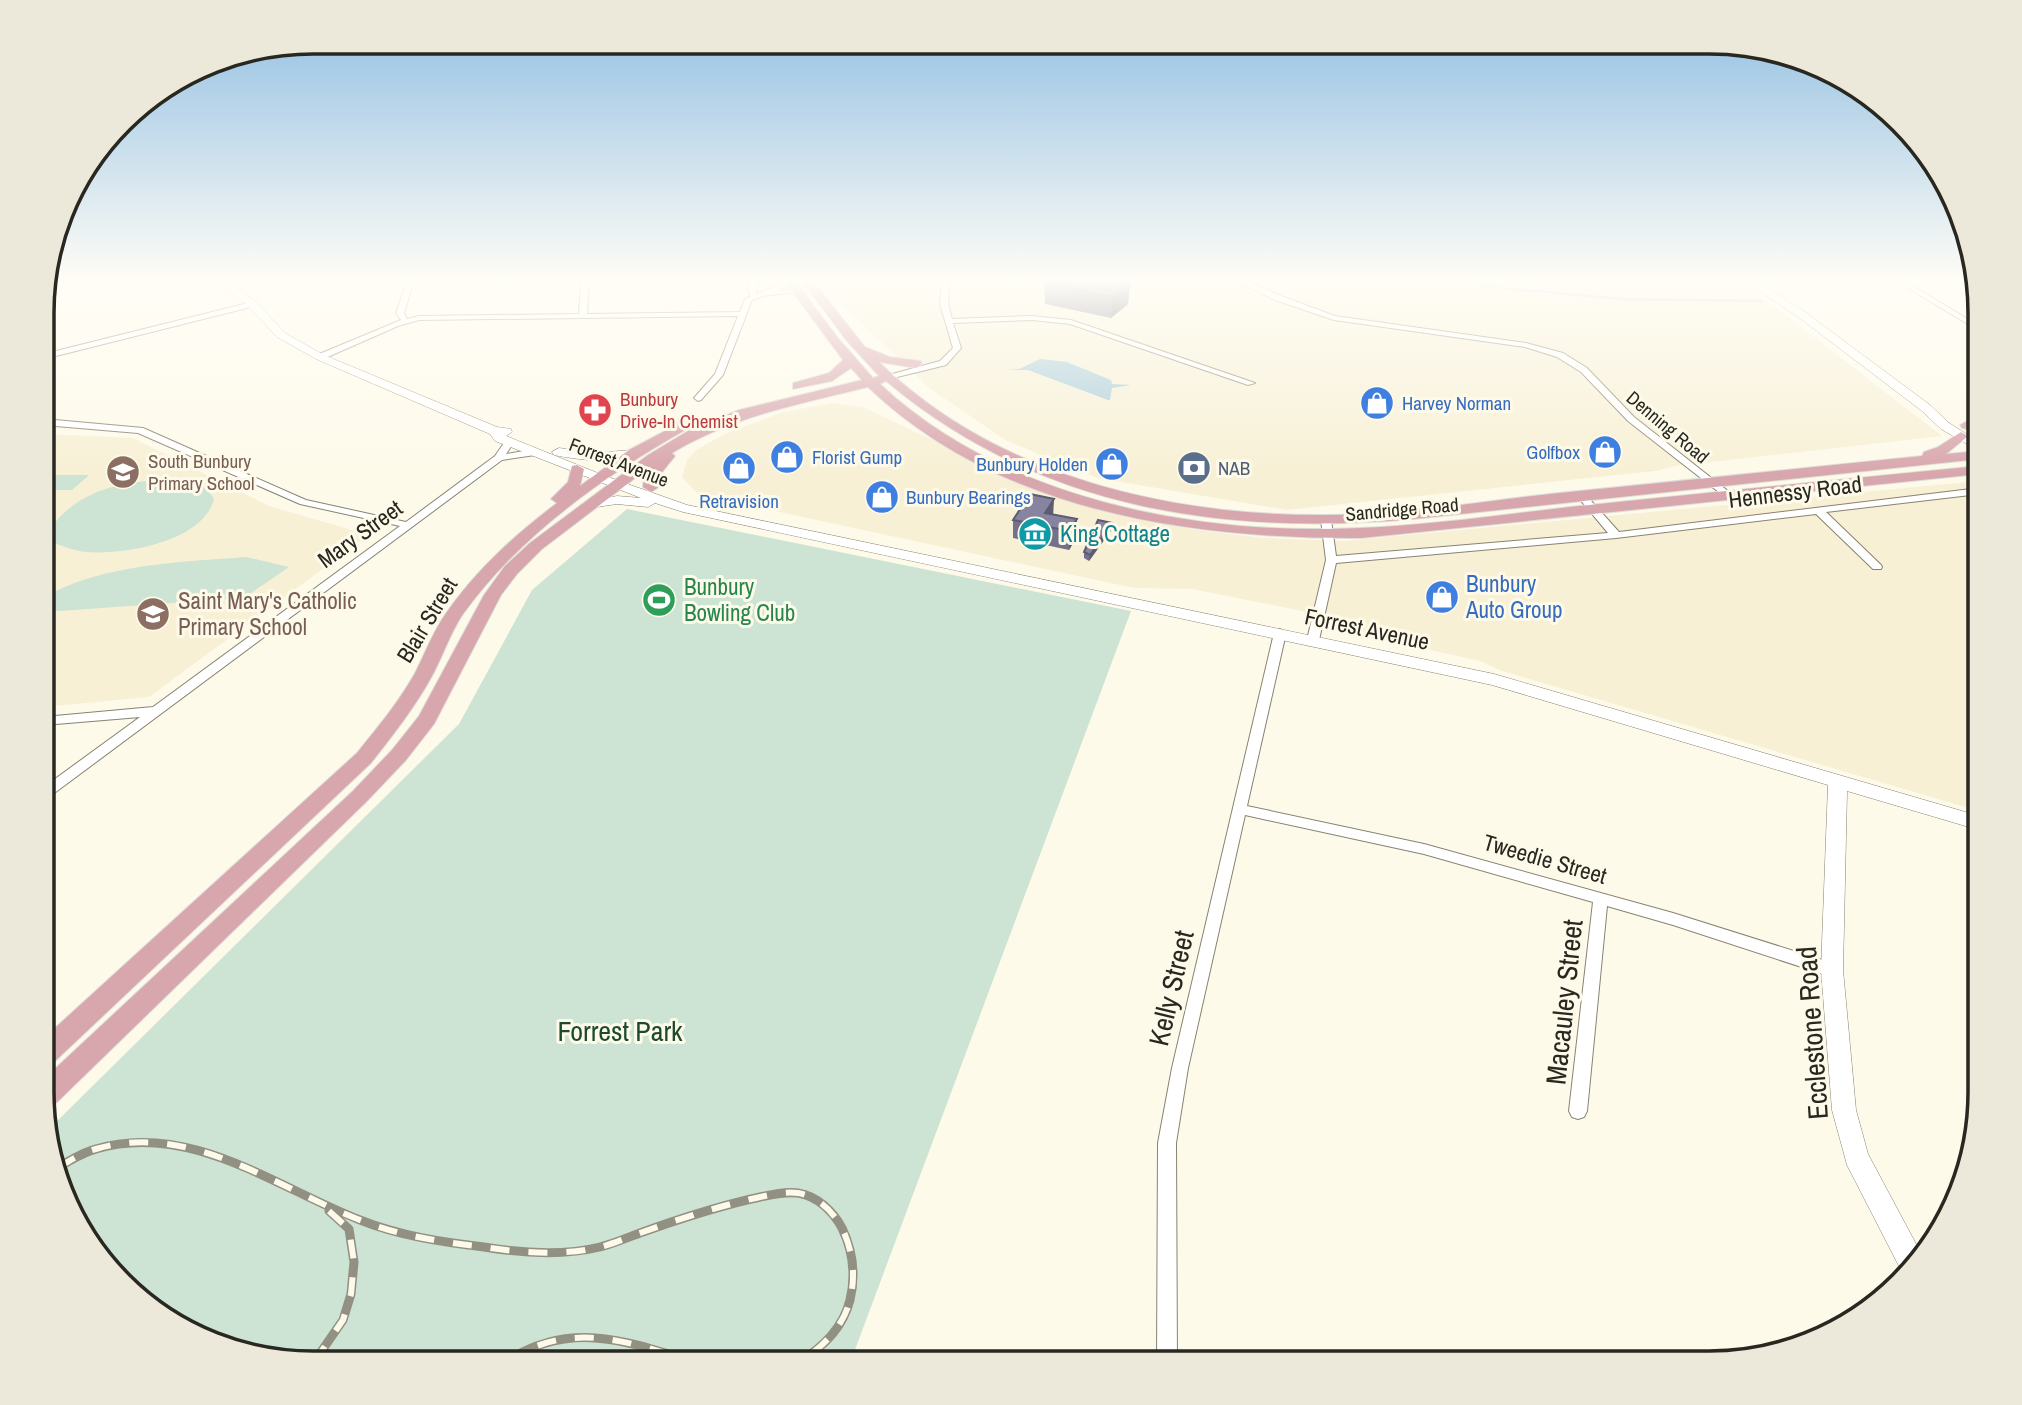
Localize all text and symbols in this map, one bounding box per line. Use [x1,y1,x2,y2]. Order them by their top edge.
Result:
shop icon: Harvey Norman [1358,384,1396,422]
street label: Denning Road [1621,385,1715,469]
place label: Bunbury Drive-In Chemist [620,386,738,434]
place label: Harvey Norman [1402,390,1511,416]
pharmacy icon: Bunbury Drive-In Chemist [576,391,614,429]
street label: Forrest Avenue [565,431,673,493]
shop icon: Golfbox [1586,433,1624,471]
shop icon: Florist Gump [768,438,806,476]
place label: Golfbox [1526,439,1580,465]
place label: Florist Gump [812,444,902,470]
shop icon: Bunbury Holden [1093,445,1131,483]
place label: South Bunbury Primary School [148,448,255,496]
shop icon: Retravision [720,449,758,487]
bank icon: NAB [1175,449,1213,487]
place label: Bunbury Holden [976,451,1088,477]
school or university icon: South Bunbury Primary School [104,453,142,491]
place label: NAB [1218,455,1250,481]
street label: Hennessy Road [1726,468,1863,515]
shop icon: Bunbury Bearings [863,478,901,516]
place label: Bunbury Bearings [906,484,1031,510]
place label: Retravision [699,488,779,514]
street label: Sandridge Road [1344,491,1460,527]
street label: Mary Street [311,492,408,575]
museum icon: King Cottage [1016,515,1054,553]
place label: King Cottage [1060,518,1170,549]
place label: Bunbury Auto Group [1465,568,1562,625]
street label: Blair Street [389,571,464,668]
place label: Bunbury Bowling Club [684,571,795,628]
shop icon: Bunbury Auto Group [1423,578,1461,616]
sports icon: Bunbury Bowling Club [640,581,678,619]
place label: Saint Mary's Catholic Primary School [178,585,357,642]
school or university icon: Saint Mary's Catholic Primary School [134,595,172,633]
street label: Forrest Avenue [1302,600,1432,657]
street label: Tweedie Street [1480,826,1610,891]
street label: Macauley Street [1536,918,1592,1086]
street label: Kelly Street [1139,927,1203,1049]
street label: Ecclestone Road [1787,945,1837,1121]
park label: Forrest Park [557,1012,683,1050]

